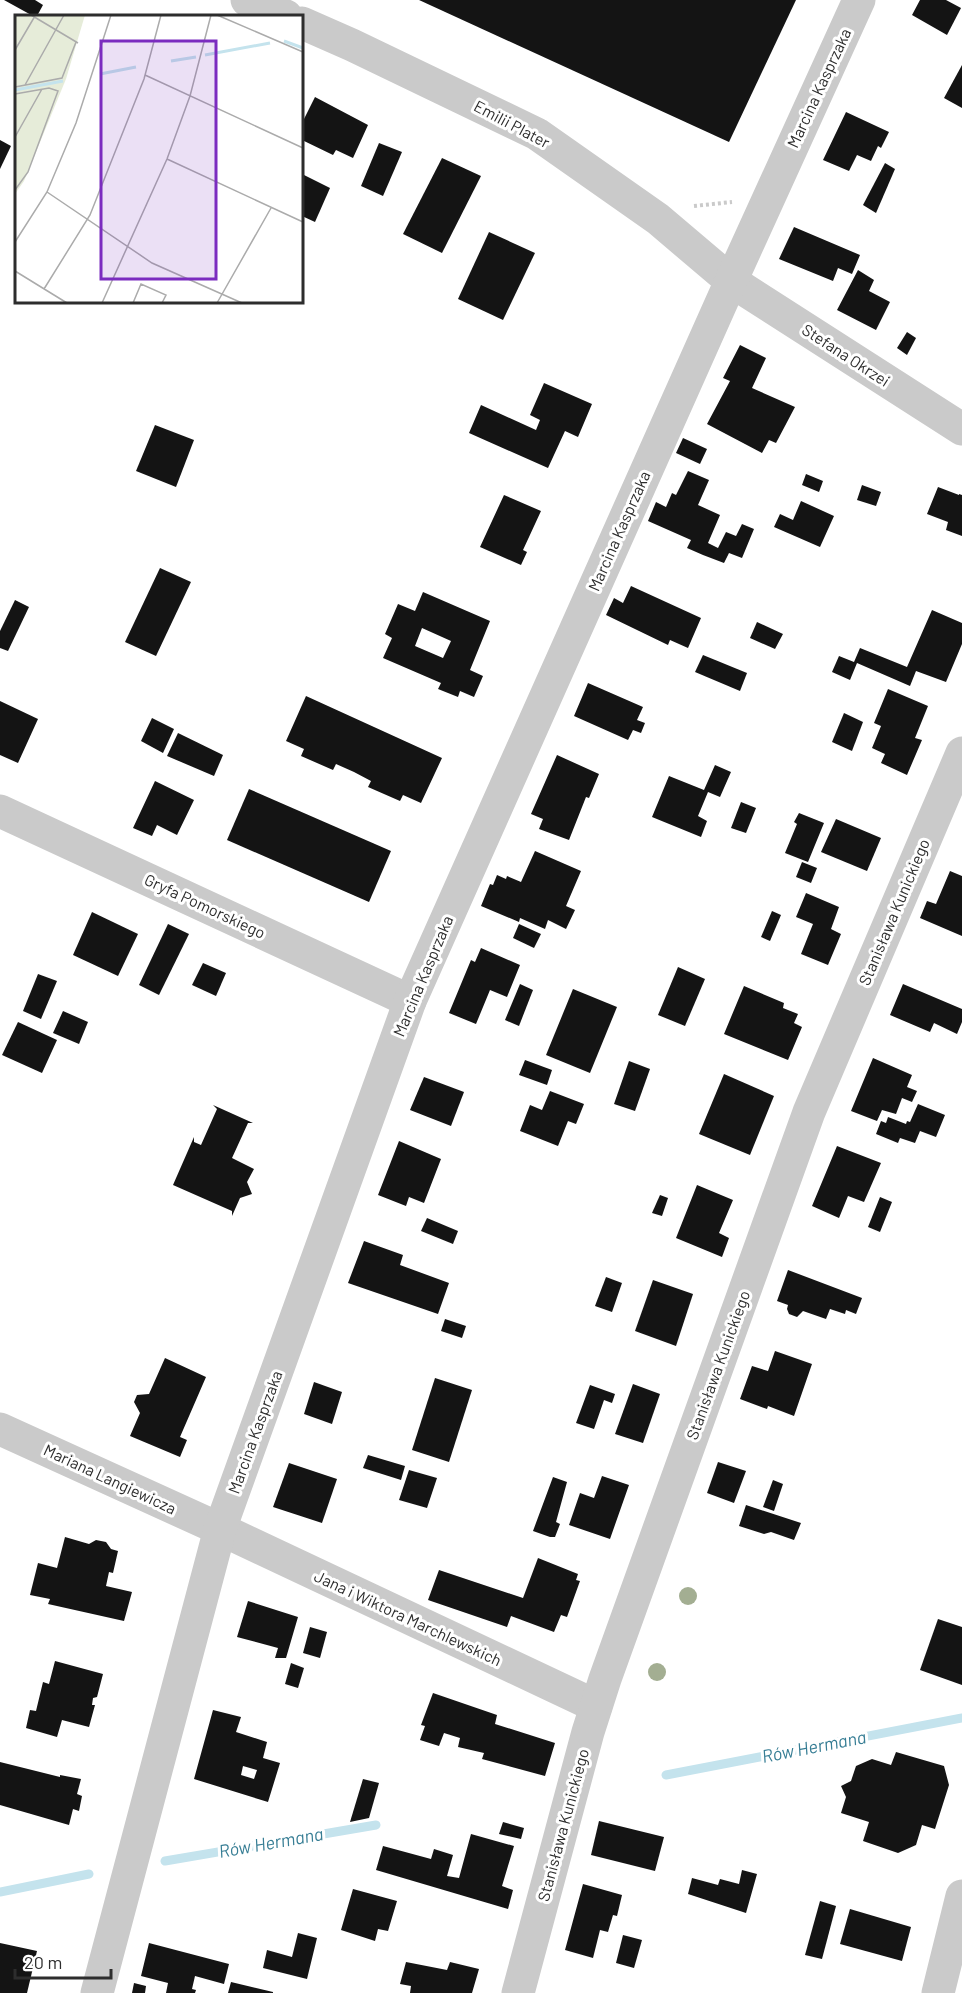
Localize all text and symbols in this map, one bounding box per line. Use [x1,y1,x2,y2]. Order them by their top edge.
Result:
inset map [15,15,303,303]
street label: Marcina Kasprzaka [783,25,855,150]
street label: Emilii Plater [471,96,554,152]
street label: Stefana Okrzei [799,319,894,390]
street label: Marcina Kasprzaka [584,468,654,594]
street label: Stanisława Kunickiego [854,836,933,988]
street label: Gryfa Pomorskiego [142,869,269,942]
street label: Marcina Kasprzaka [389,913,457,1039]
street label: Stanisława Kunickiego [682,1288,753,1442]
street label: Marcina Kasprzaka [223,1368,286,1496]
street label: Mariana Langiewicza [41,1440,179,1518]
street label: Jana i Wiktora Marchlewskich [312,1566,505,1669]
water label: Rów Hermana [760,1725,868,1767]
street label: Stanisława Kunickiego [533,1746,592,1903]
water label: Rów Hermana [217,1822,325,1862]
scale bar [15,1942,111,1980]
text: 20 m [24,1951,62,1973]

